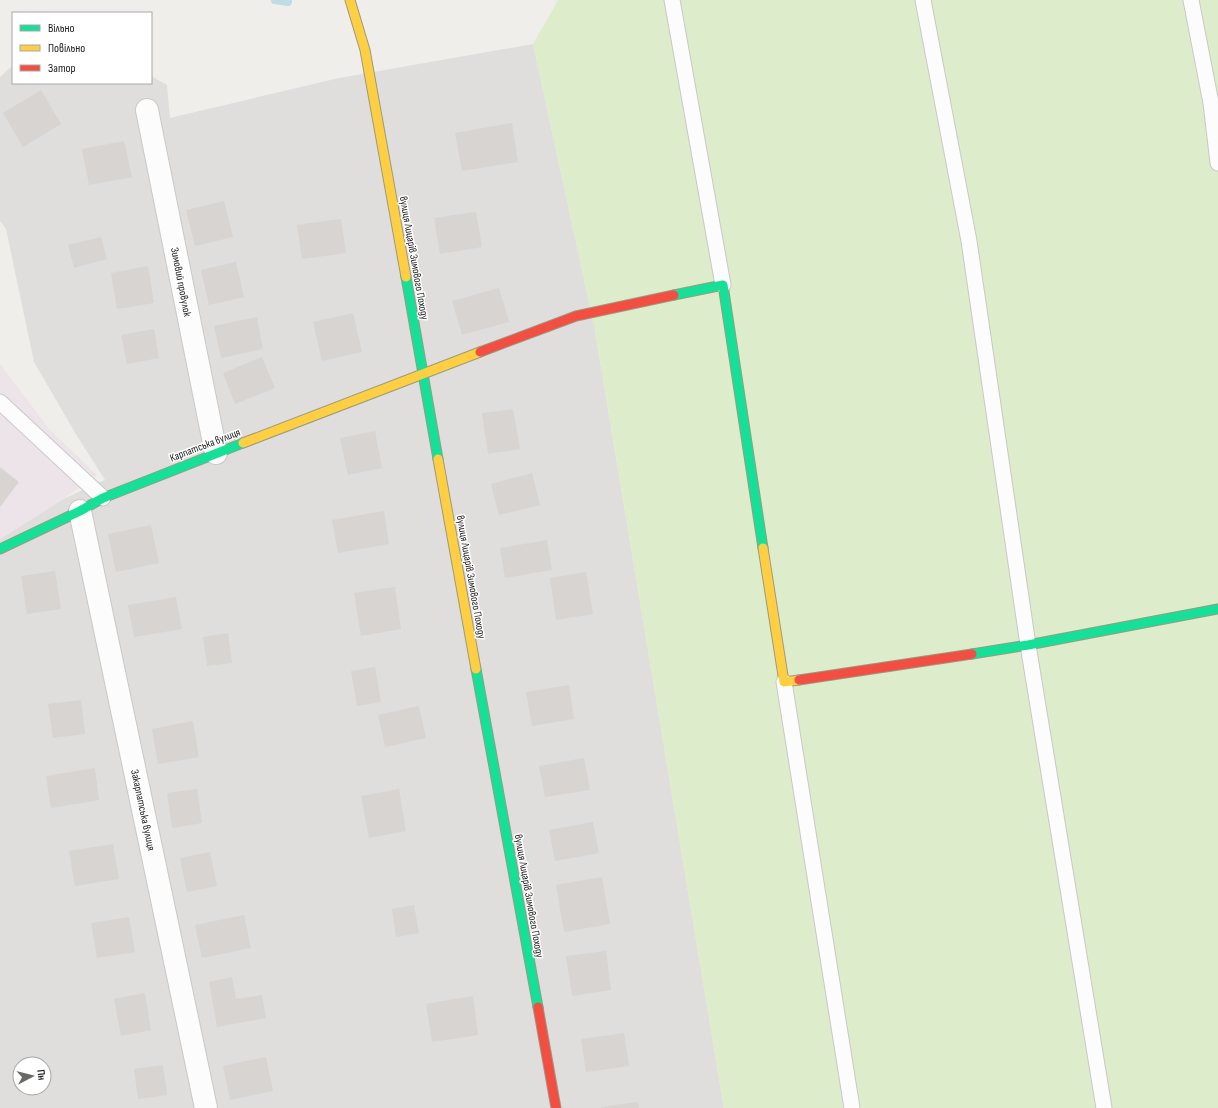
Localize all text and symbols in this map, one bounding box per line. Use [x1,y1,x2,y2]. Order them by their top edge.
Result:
legend [12,12,152,84]
text: Вільно [48,21,74,36]
text: Повільно [48,41,85,56]
text: Затор [48,61,76,76]
street label: вулиця Лицарів Зимового Походу [397,195,431,322]
street label: Зимовий провулок [168,246,194,318]
street label: Карпатська вулиця [168,426,242,464]
street label: вулиця Лицарів Зимового Походу [454,514,488,641]
street label: Закарпатська вулиця [128,768,158,852]
street label: вулиця Лицарів Зимового Походу [512,833,546,960]
north arrow [12,1056,52,1096]
text: Пн [34,1069,49,1081]

